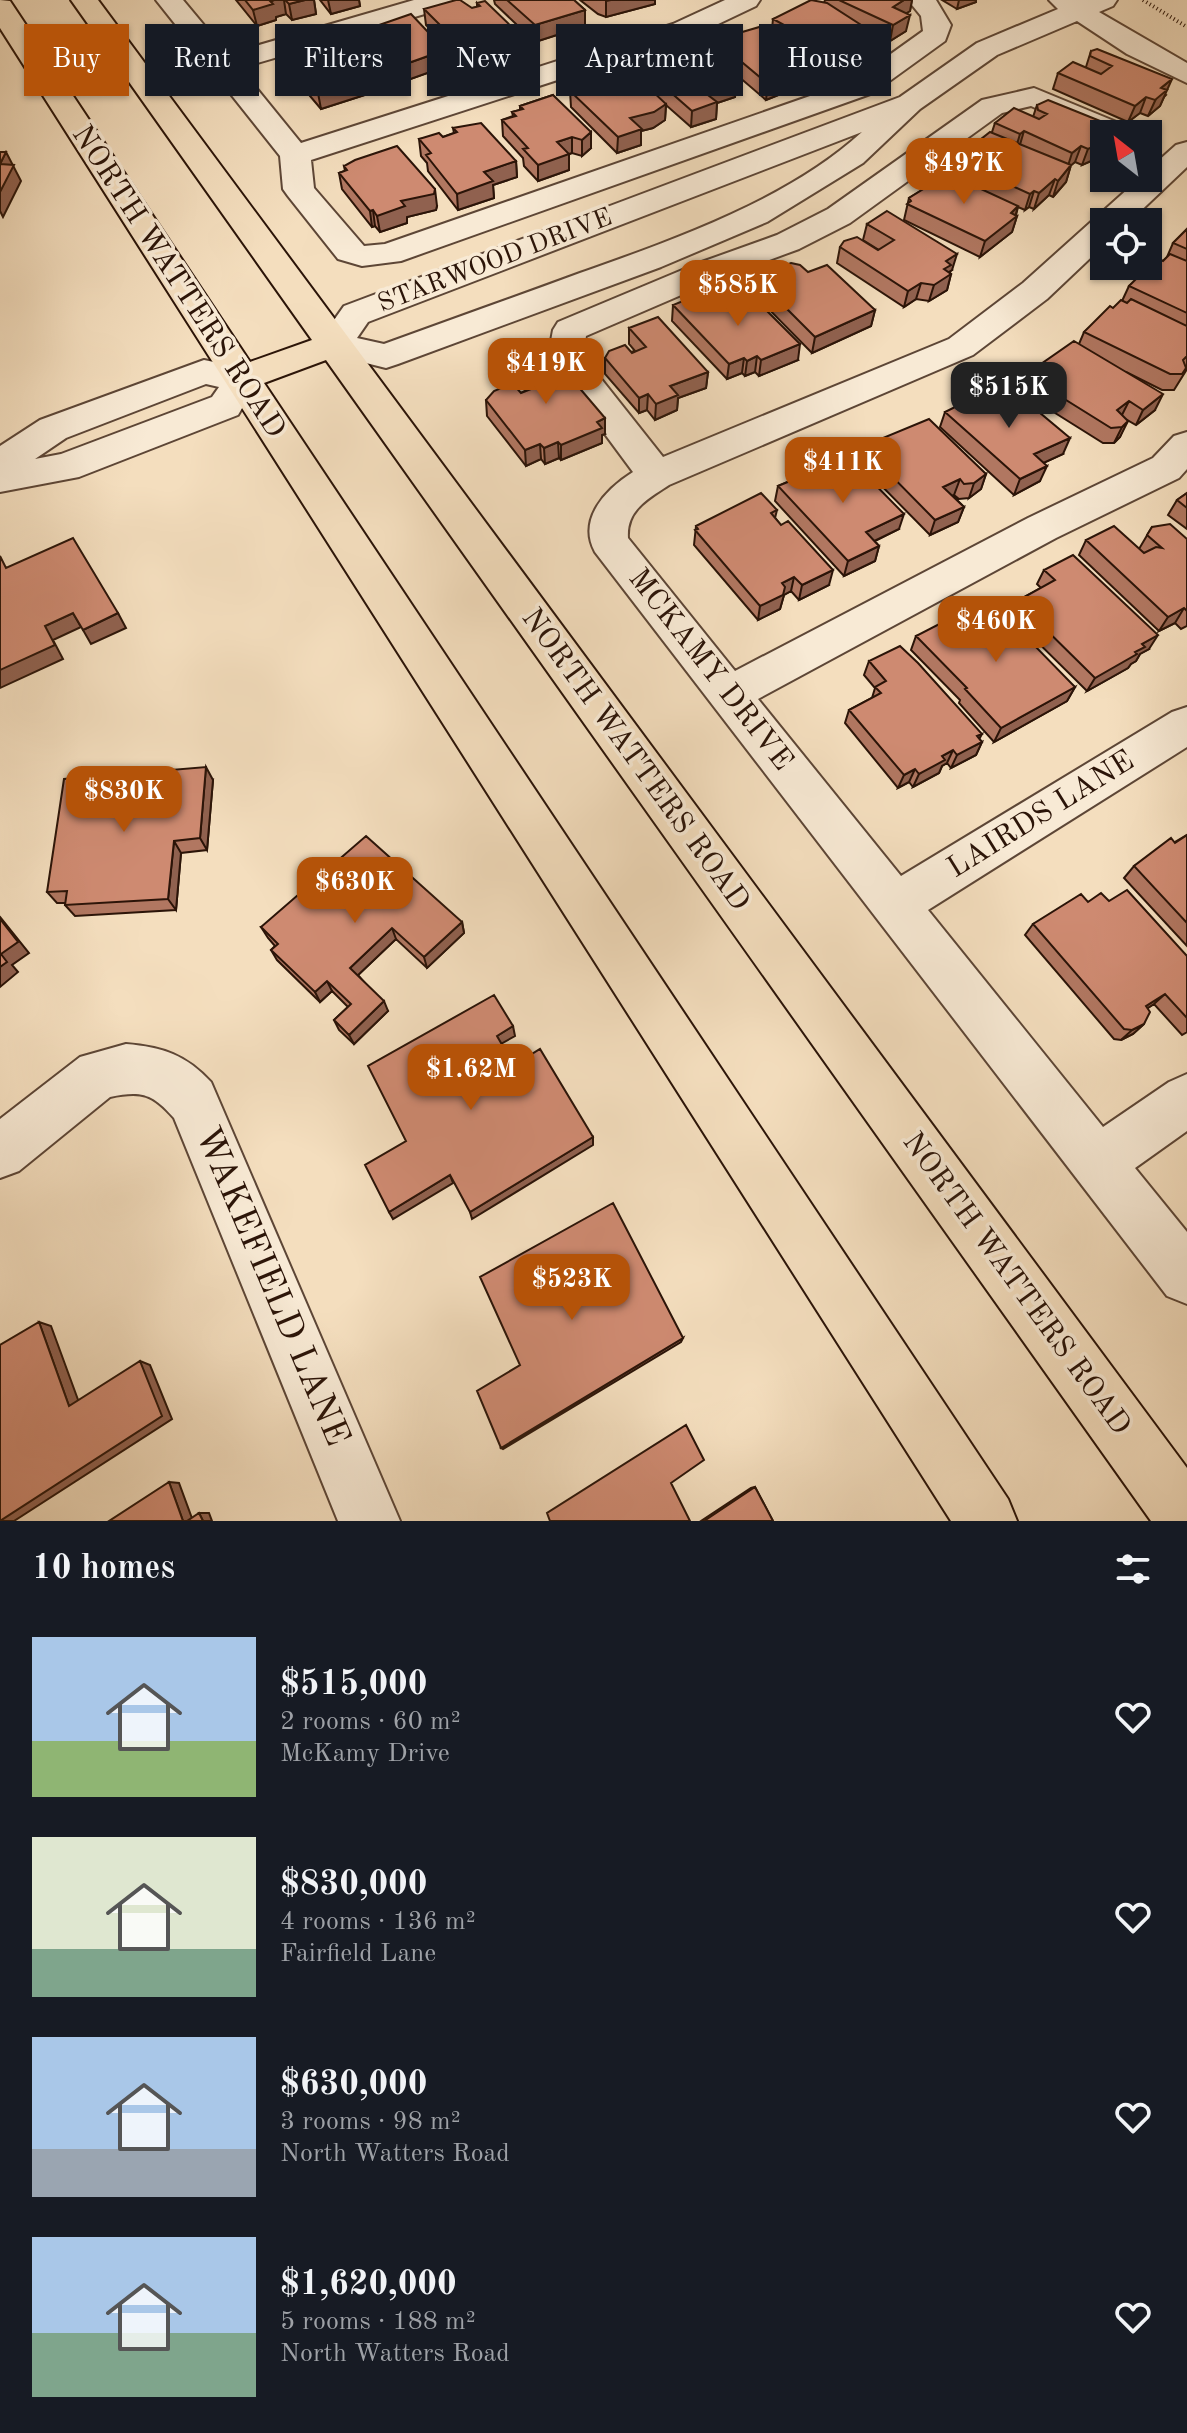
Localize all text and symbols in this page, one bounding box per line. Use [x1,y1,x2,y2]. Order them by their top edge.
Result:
chip: Buy [24,24,129,96]
chip: Rent [145,24,259,96]
chip: Filters [275,24,411,96]
chip: New [427,24,540,96]
chip: Apartment [556,24,743,96]
chip: House [759,24,891,96]
street label: NORTH WATTERS ROAD [66,120,290,444]
north arrow [1090,120,1162,192]
map controls [1090,120,1162,280]
pin: $497K [908,138,1020,206]
text: $497K [924,151,1004,177]
street label: STARWOOD DRIVE [374,204,616,318]
button: locate [1090,208,1162,280]
pin: $585K [682,260,794,328]
text: $585K [698,273,778,299]
pin: $419K [490,338,602,406]
text: $419K [506,351,586,377]
pin: $515K [953,362,1065,430]
text: $515K [969,375,1049,401]
pin: $411K [787,437,899,505]
text: $411K [803,450,883,476]
street label: MCKAMY DRIVE [622,564,798,776]
pin: $460K [940,596,1052,664]
street label: NORTH WATTERS ROAD [515,603,755,917]
text: $460K [956,609,1036,635]
street label: LAIRDS LANE [943,746,1139,884]
pin: $830K [68,766,180,834]
text: $830K [84,779,164,805]
pin: $630K [299,857,411,925]
text: $630K [315,870,395,896]
pin: $1.62M [406,1044,536,1112]
text: $1.62M [426,1057,516,1083]
street label: WAKEFIELD LANE [187,1122,355,1452]
street label: NORTH WATTERS ROAD [896,1127,1136,1441]
pin: $523K [516,1254,628,1322]
text: $523K [532,1267,612,1293]
icon: filters [1111,1547,1155,1591]
text: 10 homes [32,1552,175,1586]
text: $515,000 [280,1668,428,1702]
icon: home [96,1669,192,1765]
icon: heart [1111,1695,1155,1739]
text: 2 rooms · 60 m² [280,1709,461,1735]
text: McKamy Drive [280,1741,450,1767]
text: $830,000 [280,1868,428,1902]
icon: home [96,1869,192,1965]
icon: heart [1111,1895,1155,1939]
text: 4 rooms · 136 m² [280,1909,476,1935]
text: Fairfield Lane [280,1941,436,1967]
text: $630,000 [280,2068,428,2102]
icon: home [96,2069,192,2165]
icon: heart [1111,2095,1155,2139]
text: 3 rooms · 98 m² [280,2109,461,2135]
text: North Watters Road [280,2141,510,2167]
text: $1,620,000 [280,2268,457,2302]
icon: home [96,2269,192,2365]
icon: heart [1111,2295,1155,2339]
text: 5 rooms · 188 m² [280,2309,476,2335]
text: North Watters Road [280,2341,510,2367]

